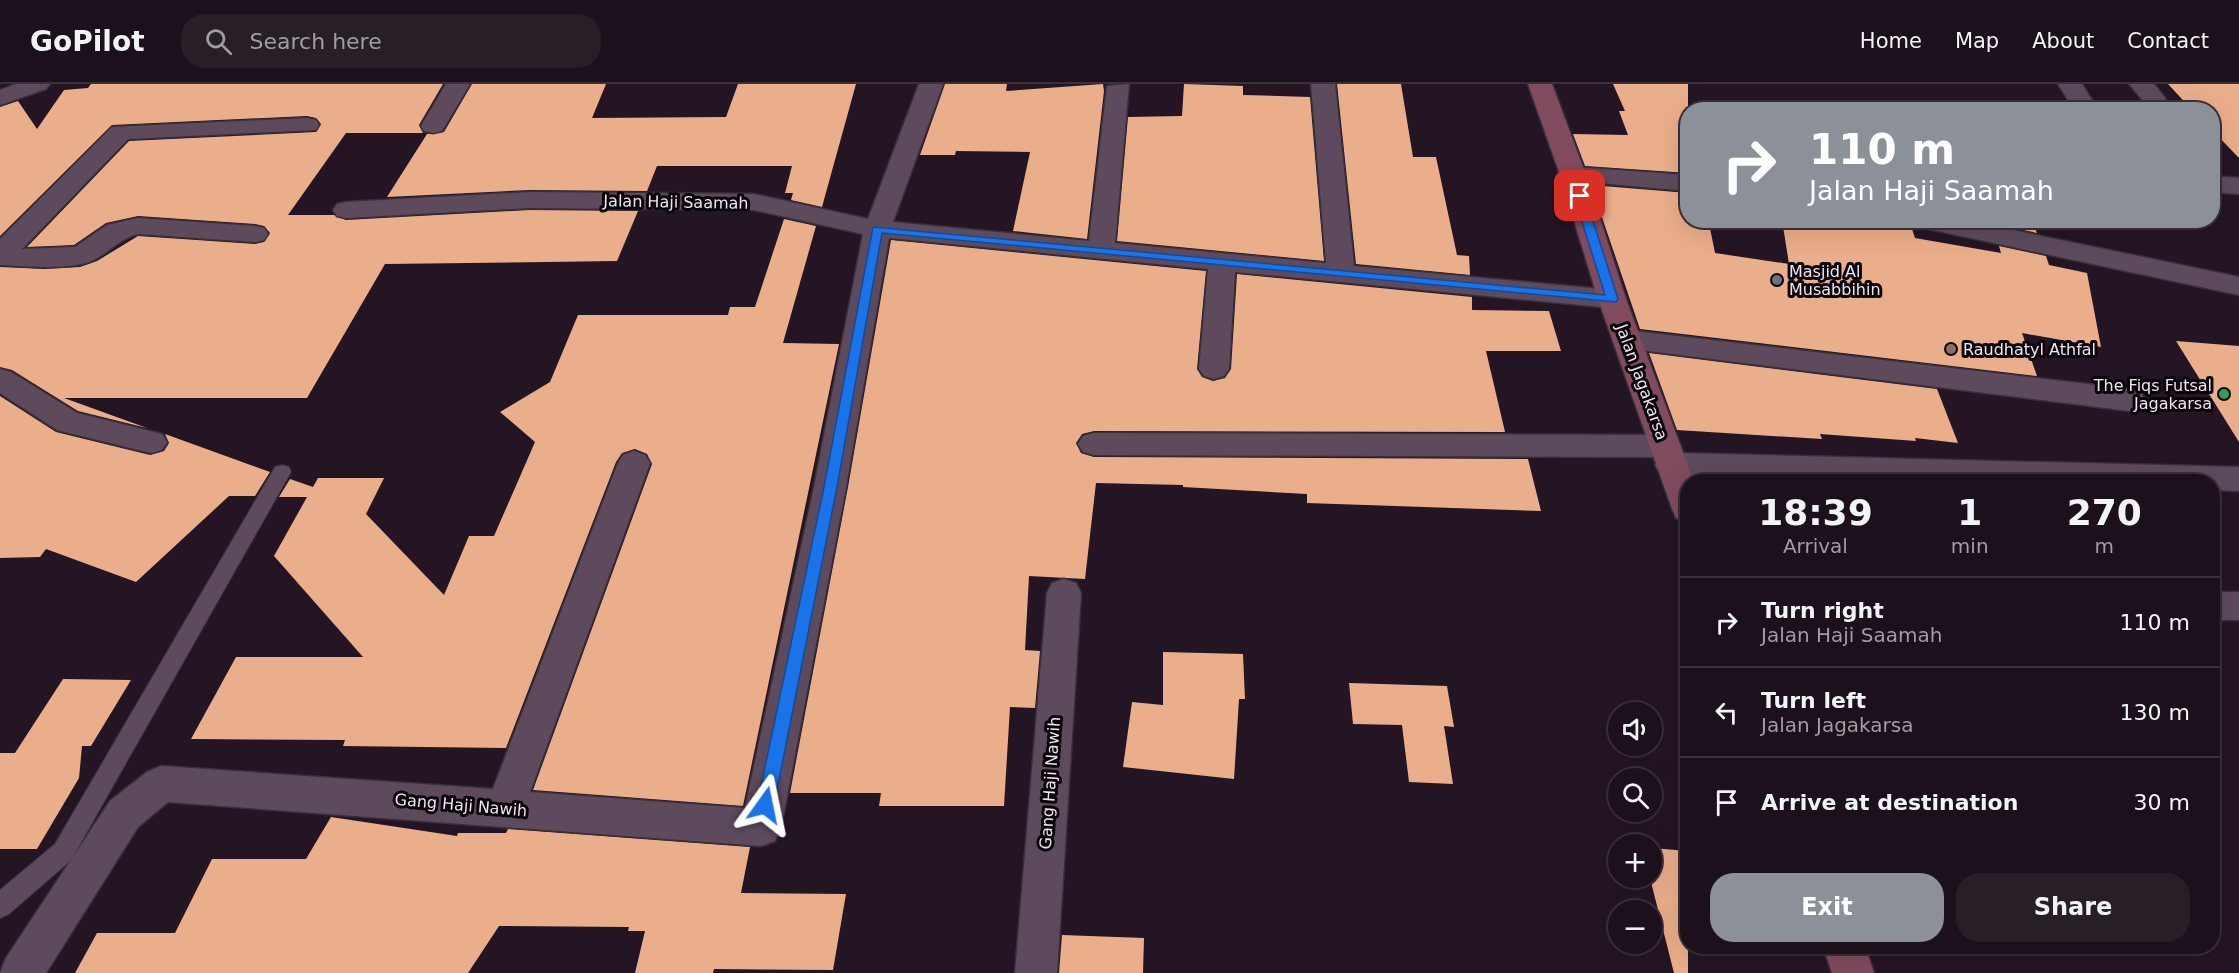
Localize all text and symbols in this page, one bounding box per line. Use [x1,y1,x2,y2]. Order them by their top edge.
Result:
search box [181,14,601,68]
text: GoPilot [30,25,145,58]
icon: search [202,25,235,58]
text: Search here [250,29,382,54]
text: Home [1860,29,1922,53]
text: Map [1955,29,1999,53]
text: About [2032,29,2094,53]
text: Contact [2127,29,2209,53]
text: 110 m [1809,125,1955,174]
icon: right [1710,126,1788,204]
pin [1554,170,1605,221]
text: Jalan Haji Saamah [1809,175,2054,206]
icon: arrive [1563,179,1596,212]
street label: Jalan Haji Saamah [602,191,749,213]
place label: Masjid Al Musabbihin [1789,262,1881,299]
marker: Masjid Al Musabbihin [1770,273,1784,287]
street label: Jalan Jagakarsa [1612,320,1672,443]
place label: Raudhatyl Athfal [1963,340,2096,359]
marker: Raudhatyl Athfal [1944,342,1958,356]
place label: The Fiqs Futsal Jagakarsa [2093,376,2212,413]
marker: The Fiqs Futsal Jagakarsa [2217,387,2231,401]
text: 18:39 [1758,492,1873,533]
text: 1 [1957,492,1982,533]
text: 270 [2067,492,2142,533]
text: Arrival [1783,534,1848,558]
text: min [1951,534,1989,558]
text: m [2095,534,2114,558]
text: Turn right [1761,598,1884,623]
icon: right [1710,606,1743,639]
text: 110 m [2120,610,2190,635]
text: Jalan Haji Saamah [1761,623,1942,647]
text: Turn left [1761,688,1866,713]
icon: left [1710,696,1743,729]
text: 130 m [2120,700,2190,725]
map controls [1608,702,1662,954]
button: sound [1608,702,1662,756]
text: Jalan Jagakarsa [1761,713,1914,737]
street label: Gang Haji Nawih [1036,716,1064,850]
button: search [1608,768,1662,822]
position arrow [733,773,797,837]
icon: arrive [1710,786,1743,819]
street label: Gang Haji Nawih [394,790,528,820]
text: Arrive at destination [1761,790,2018,815]
text: 30 m [2134,790,2190,815]
button: + [1608,834,1662,888]
button: Exit [1710,873,1944,942]
button: Share [1956,873,2190,942]
button: − [1608,900,1662,954]

